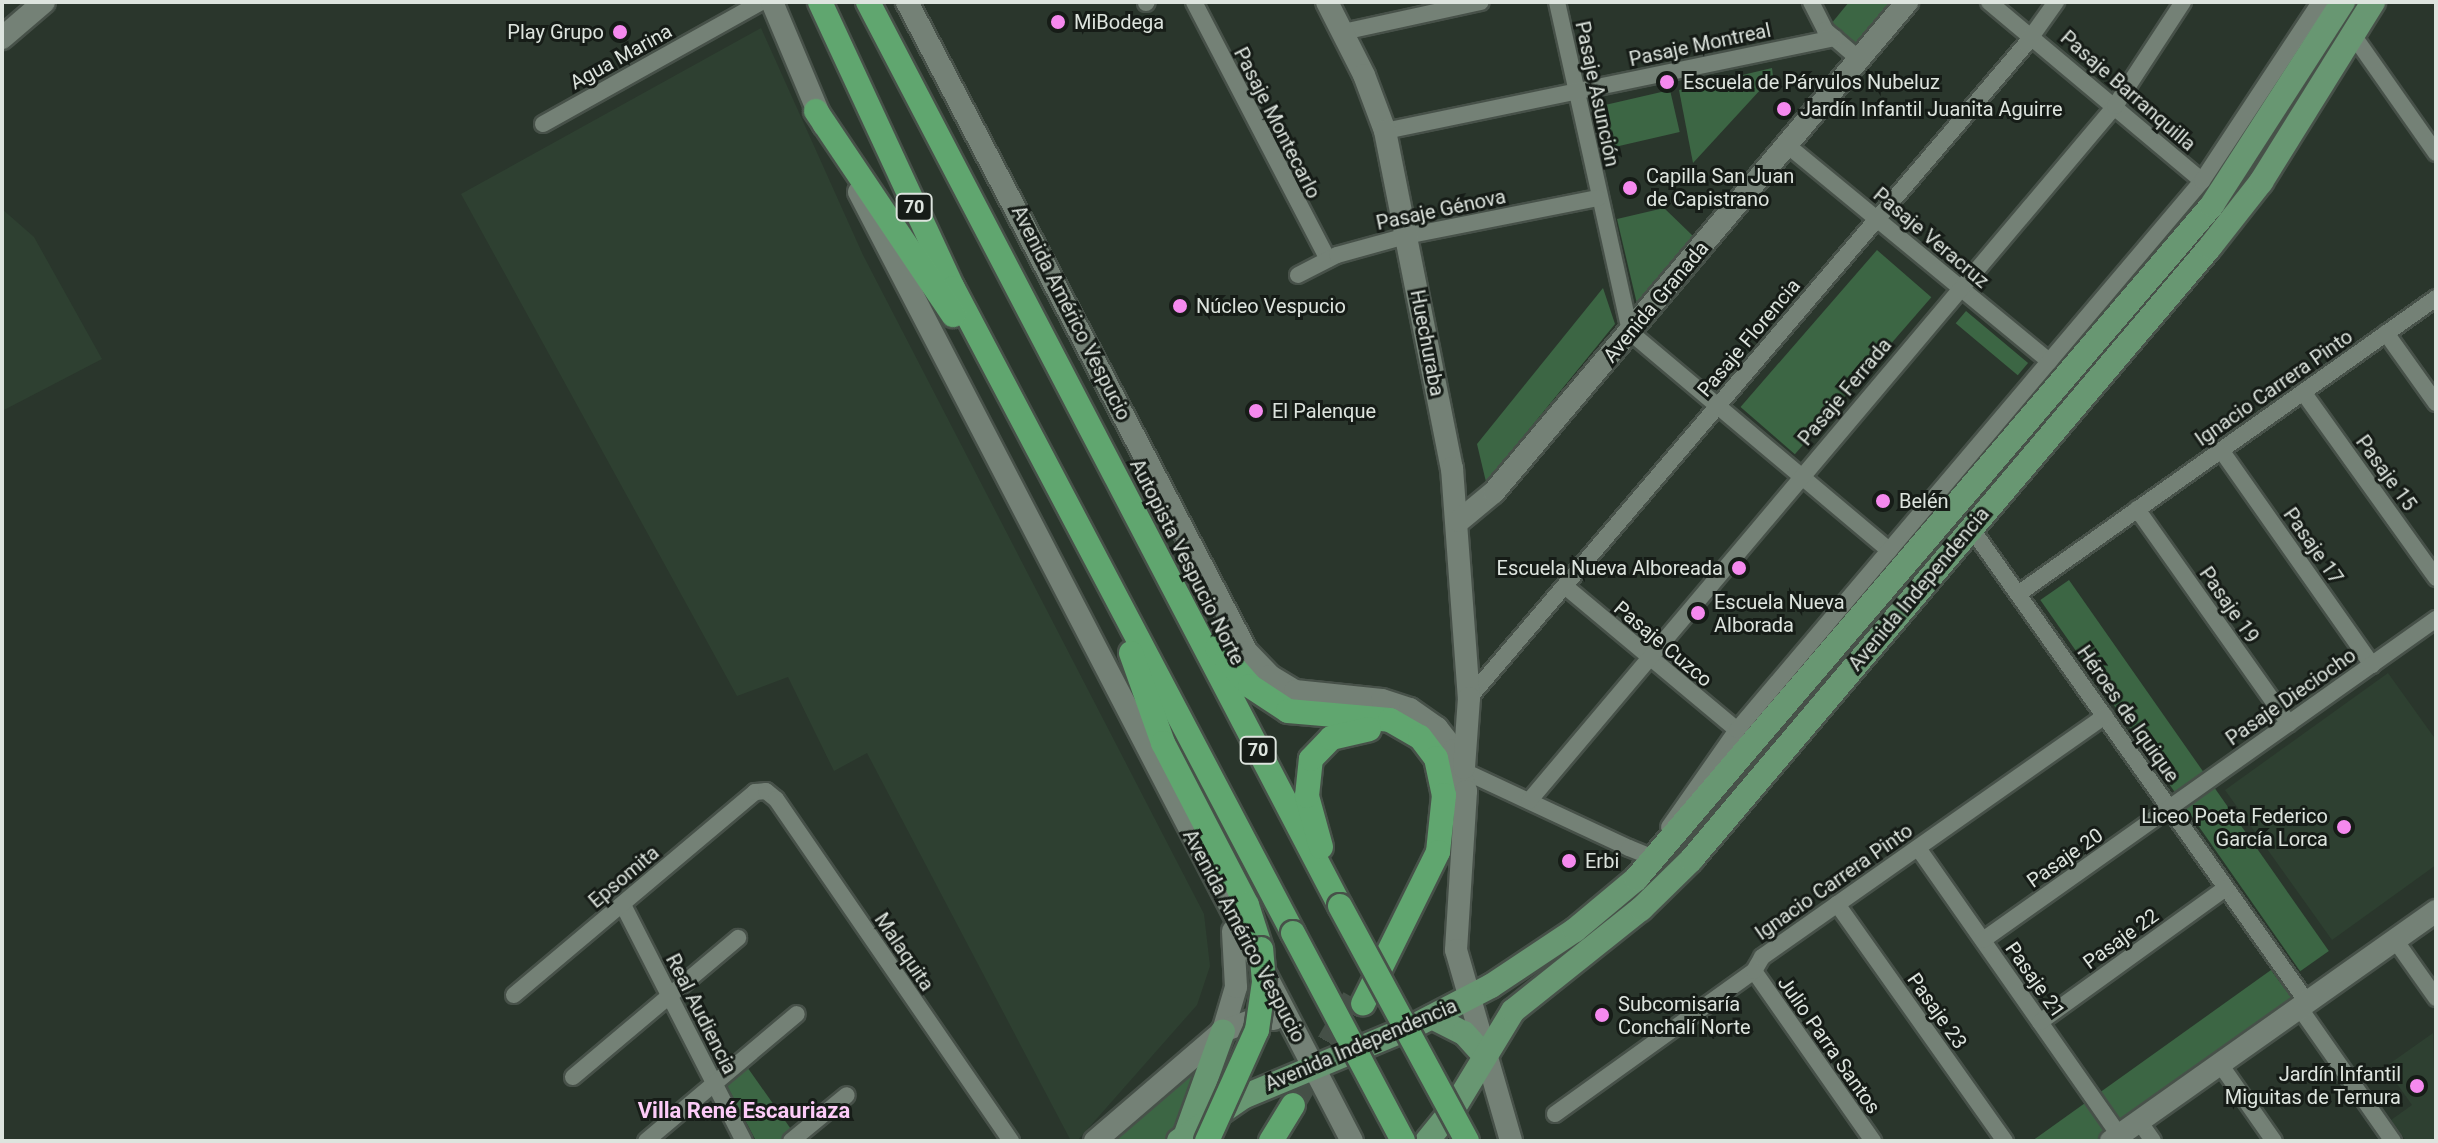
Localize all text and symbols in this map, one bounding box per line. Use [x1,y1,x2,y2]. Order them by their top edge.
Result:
place label: MiBodega [1074,10,1164,34]
marker: MiBodega [1049,13,1067,31]
street label: Pasaje Montreal [1627,18,1773,72]
street label: Agua Marina [566,19,676,95]
street label: Pasaje Asunción [1570,19,1624,169]
place label: Play Grupo [507,20,604,44]
marker: Play Grupo [611,23,629,41]
street label: Pasaje Barranquilla [2056,26,2200,156]
street label: Pasaje Montecarlo [1229,43,1325,203]
place label: Escuela de Párvulos Nubeluz [1683,70,1940,94]
marker: Escuela de Párvulos Nubeluz [1658,73,1676,91]
place label: Jardín Infantil Juanita Aguirre [1800,97,2063,121]
marker: Jardín Infantil Juanita Aguirre [1775,100,1793,118]
place label: Capilla San Juan de Capistrano [1646,164,1794,211]
marker: Capilla San Juan de Capistrano [1621,179,1639,197]
street label: Pasaje Veracruz [1868,183,1994,293]
street label: Pasaje Génova [1374,185,1508,235]
road number: 70 [894,193,934,221]
street label: Avenida Américo Vespucio [1006,202,1136,424]
street label: Avenida Granada [1598,237,1714,367]
street label: Pasaje Florencia [1693,274,1805,402]
street label: Huechuraba [1405,288,1449,398]
place label: Núcleo Vespucio [1196,294,1346,318]
marker: Núcleo Vespucio [1171,297,1189,315]
street label: Ignacio Carrera Pinto [2191,325,2357,451]
street label: Pasaje Ferrada [1793,333,1897,451]
place label: El Palenque [1272,399,1376,423]
marker: El Palenque [1247,402,1265,420]
street label: Pasaje 15 [2351,431,2421,515]
street label: Autopista Vespucio Norte [1125,455,1249,669]
place label: Belén [1899,489,1949,513]
marker: Belén [1874,492,1892,510]
street label: Avenida Independencia [1844,502,1994,676]
street label: Pasaje 17 [2278,503,2348,589]
place label: Escuela Nueva Alboreada [1497,556,1723,580]
marker: Escuela Nueva Alboreada [1730,559,1748,577]
street label: Pasaje 19 [2194,562,2264,648]
place label: Escuela Nueva Alborada [1714,590,1845,637]
street label: Pasaje Cuzco [1609,596,1717,692]
marker: Escuela Nueva Alborada [1689,604,1707,622]
street label: Héroes de Iquique [2072,641,2184,787]
street label: Pasaje Dieciocho [2221,643,2361,751]
road number: 70 [1238,736,1278,764]
place label: Liceo Poeta Federico García Lorca [2141,804,2328,851]
marker: Liceo Poeta Federico García Lorca [2335,818,2353,836]
street label: Ignacio Carrera Pinto [1751,819,1917,945]
street label: Pasaje 20 [2022,823,2108,893]
street label: Avenida Américo Vespucio [1178,825,1310,1047]
street label: Epsomita [584,841,664,913]
place label: Erbi [1585,849,1619,873]
marker: Erbi [1560,852,1578,870]
street label: Pasaje 22 [2079,904,2163,974]
street label: Malaquita [869,908,939,996]
street label: Pasaje 21 [2000,937,2070,1023]
street label: Real Audiencia [660,950,742,1078]
street label: Pasaje 23 [1902,968,1972,1054]
street label: Julio Parra Santos [1773,972,1885,1118]
place label: Subcomisaría Conchalí Norte [1618,992,1751,1039]
street label: Avenida Independencia [1261,994,1461,1096]
marker: Subcomisaría Conchalí Norte [1593,1006,1611,1024]
place label: Jardín Infantil Miguitas de Ternura [2224,1062,2401,1109]
marker: Jardín Infantil Miguitas de Ternura [2408,1077,2426,1095]
district label: Villa René Escauriaza [638,1098,850,1124]

